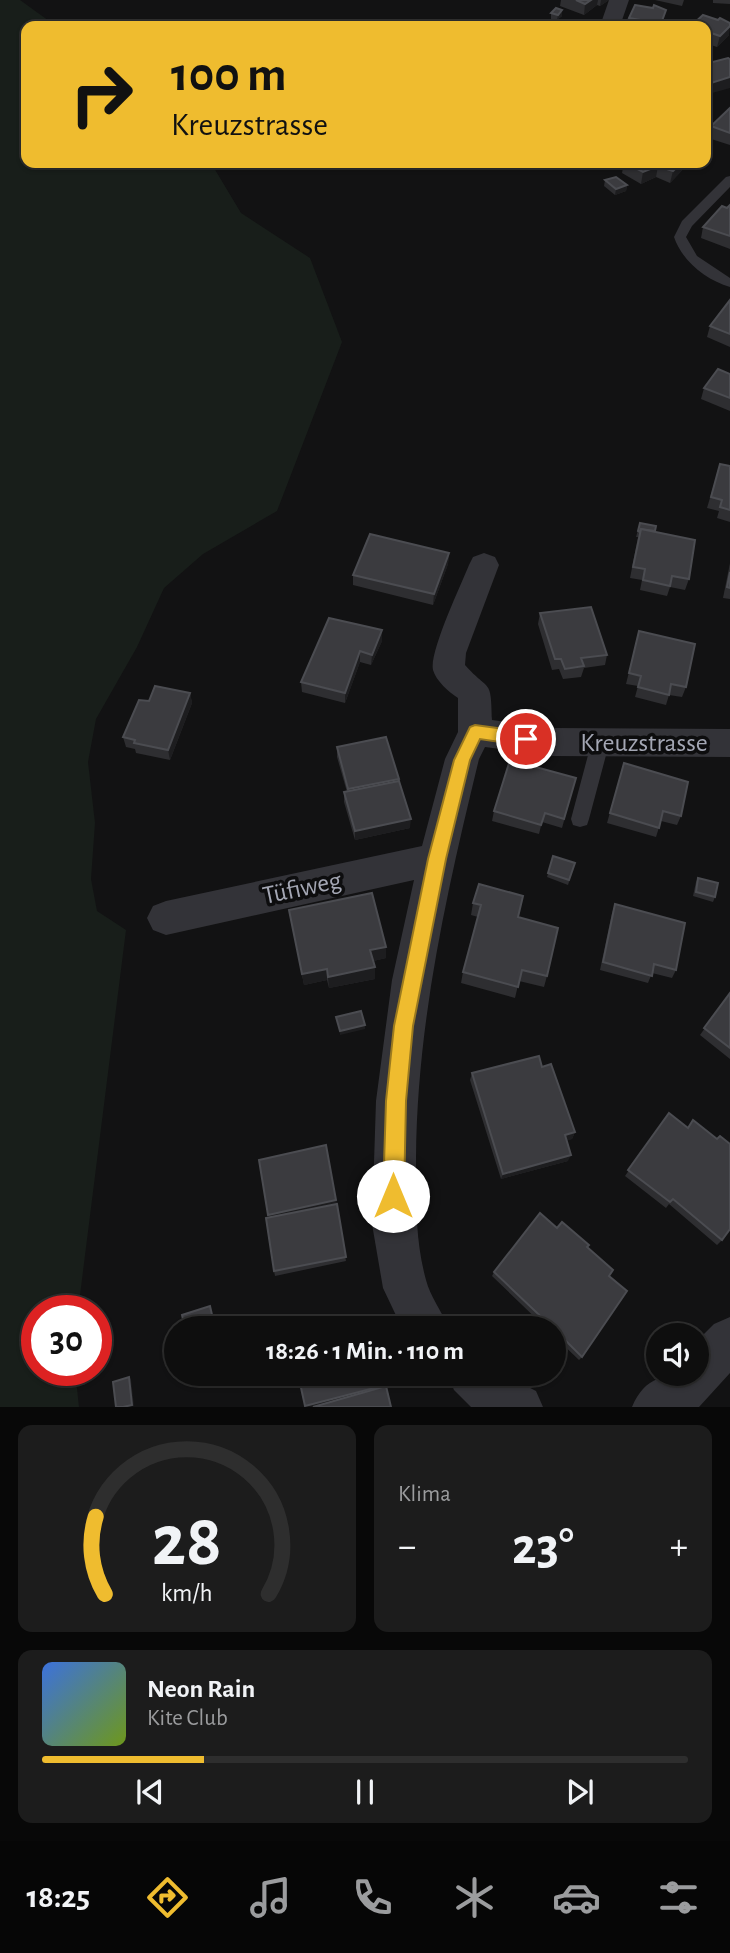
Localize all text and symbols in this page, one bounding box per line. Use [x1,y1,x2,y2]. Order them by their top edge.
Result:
icon: right [56,49,147,140]
text: 100 m [171,51,287,100]
text: Kreuzstrasse [171,109,328,141]
pin [496,709,556,769]
icon: arrive [507,720,545,758]
street label: Kreuzstrasse [580,730,708,756]
street label: Tüfiweg [260,867,344,909]
position arrow [356,1159,430,1233]
speed limit sign: 30 [21,1295,112,1386]
map controls [646,1323,709,1386]
button: sound [646,1323,709,1386]
text: 18:26 · 1 Min. · 110 m [266,1338,464,1364]
text: Klima [398,1483,451,1506]
text: 28 [152,1507,222,1580]
text: 23° [512,1521,574,1573]
text: − [398,1528,416,1566]
text: + [670,1528,688,1566]
text: km/h [161,1581,213,1606]
text: Neon Rain [147,1676,255,1702]
text: Kite Club [147,1707,228,1730]
icon: previous [131,1773,169,1811]
icon: pause [346,1773,384,1811]
icon: next [561,1773,599,1811]
icon: directions [143,1873,192,1922]
icon: music [246,1873,295,1922]
icon: phone [348,1873,397,1922]
icon: climate [450,1873,499,1922]
icon: car [552,1873,601,1922]
icon: filters [654,1873,703,1922]
text: 18:25 [27,1881,90,1913]

